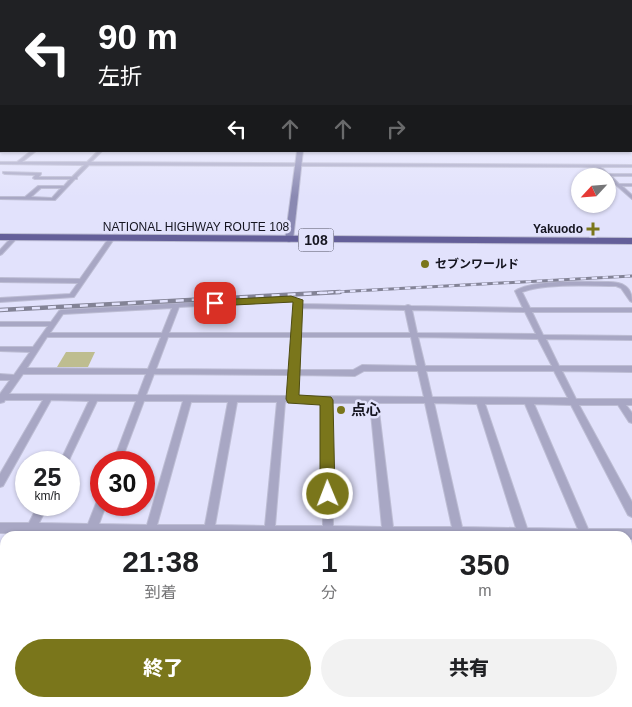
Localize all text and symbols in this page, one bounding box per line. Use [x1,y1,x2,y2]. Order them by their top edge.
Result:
text: 90 m [98,17,178,56]
icon: left [15,20,80,85]
text: 左折 [98,64,142,89]
icon: left [223,115,251,143]
icon: ahead [276,115,304,143]
icon: ahead [329,115,357,143]
icon: right [382,115,410,143]
north arrow [571,168,616,212]
map controls [571,168,616,213]
street label: NATIONAL HIGHWAY ROUTE 108 [103,220,290,234]
place label: Yakuodo [533,222,583,236]
marker: Yakuodo [587,223,599,235]
road number: 108 [298,228,334,252]
place label: セブンワールド [435,257,519,271]
marker: セブンワールド [419,258,431,270]
pin [194,282,236,324]
icon: arrive [201,289,229,317]
place label: 点心 [351,401,381,418]
marker: 点心 [335,404,347,416]
speed limit sign: 30 [90,451,155,516]
text: 25 [34,463,61,491]
position arrow [301,467,353,519]
text: km/h [34,489,61,503]
text: 21:38 [122,545,199,578]
text: 1 [321,545,338,578]
text: 350 [460,548,510,581]
text: m [478,582,491,599]
text: 到着 [144,584,177,601]
text: 分 [321,584,337,601]
button: 終了 [15,639,311,697]
button: 共有 [321,639,617,697]

